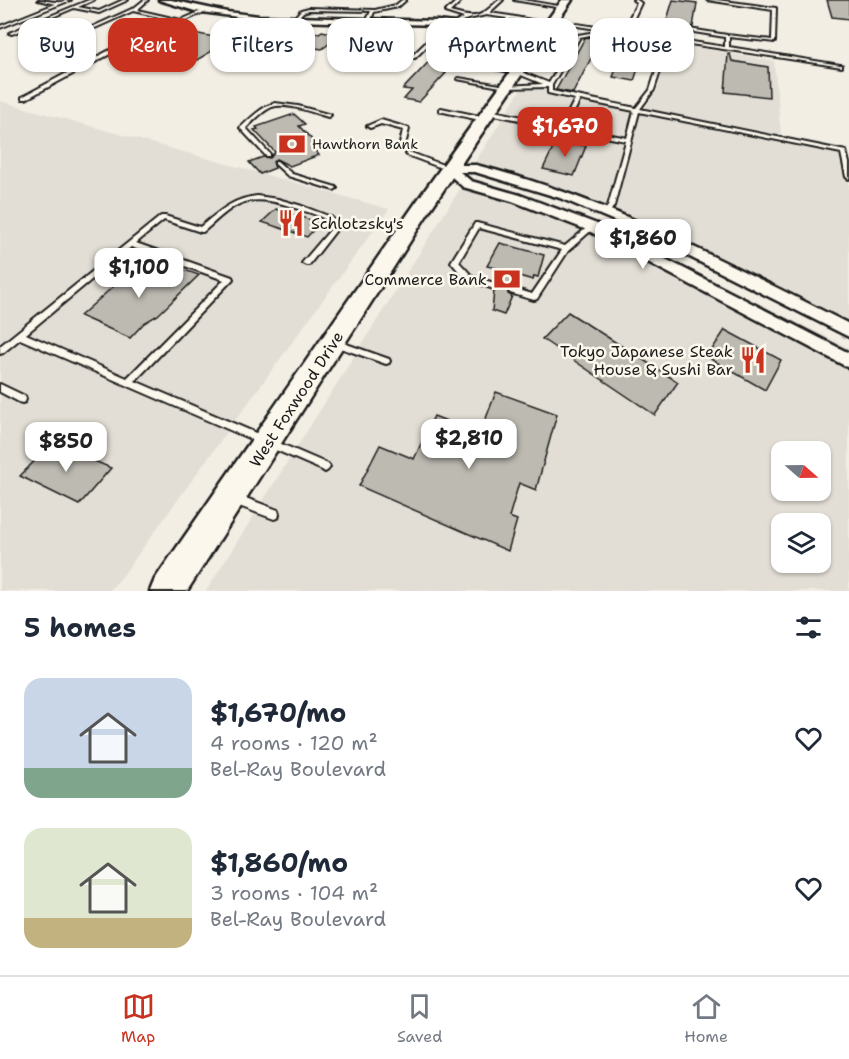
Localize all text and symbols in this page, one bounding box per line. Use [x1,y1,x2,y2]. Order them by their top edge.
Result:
chip: Buy [18,18,96,72]
chip: Rent [108,18,198,72]
chip: Filters [210,18,315,72]
chip: New [327,18,414,72]
chip: Apartment [426,18,578,72]
chip: House [590,18,694,72]
pin: $1,670 [516,107,614,158]
text: $1,670 [532,113,599,139]
bank icon: Hawthorn Bank [277,129,307,159]
place label: Hawthorn Bank [312,135,418,153]
restaurant icon: Schlotzsky's [276,208,306,238]
place label: Schlotzsky's [311,213,404,234]
pin: $1,860 [594,219,692,270]
text: $1,860 [609,225,677,251]
pin: $1,100 [90,248,188,299]
text: $1,100 [108,254,170,280]
bank icon: Commerce Bank [492,264,522,294]
place label: Commerce Bank [365,269,487,290]
street label: West Foxwood Drive [245,327,348,471]
place label: Tokyo Japanese Steak House & Sushi Bar [560,341,733,380]
restaurant icon: Tokyo Japanese Steak House & Sushi Bar [738,345,768,375]
pin: $2,810 [420,419,518,470]
pin: $850 [30,422,102,473]
text: $2,810 [435,425,503,451]
text: $850 [39,428,93,454]
north arrow [771,441,831,501]
map controls [771,441,831,573]
button: layers [771,513,831,573]
text: 5 homes [24,610,136,645]
icon: filters [792,611,825,644]
text: $1,670/mo [210,695,347,730]
icon: home [72,702,144,774]
icon: heart [792,722,825,755]
text: 4 rooms · 120 m² [210,730,378,756]
text: Bel-Ray Boulevard [210,756,386,782]
text: $1,860/mo [210,845,348,880]
icon: home [72,852,144,924]
icon: heart [792,872,825,905]
text: 3 rooms · 104 m² [210,880,378,906]
text: Bel-Ray Boulevard [210,906,386,932]
tab: Map [121,990,155,1047]
tab: Saved [397,990,442,1047]
tab: Home [684,990,728,1047]

